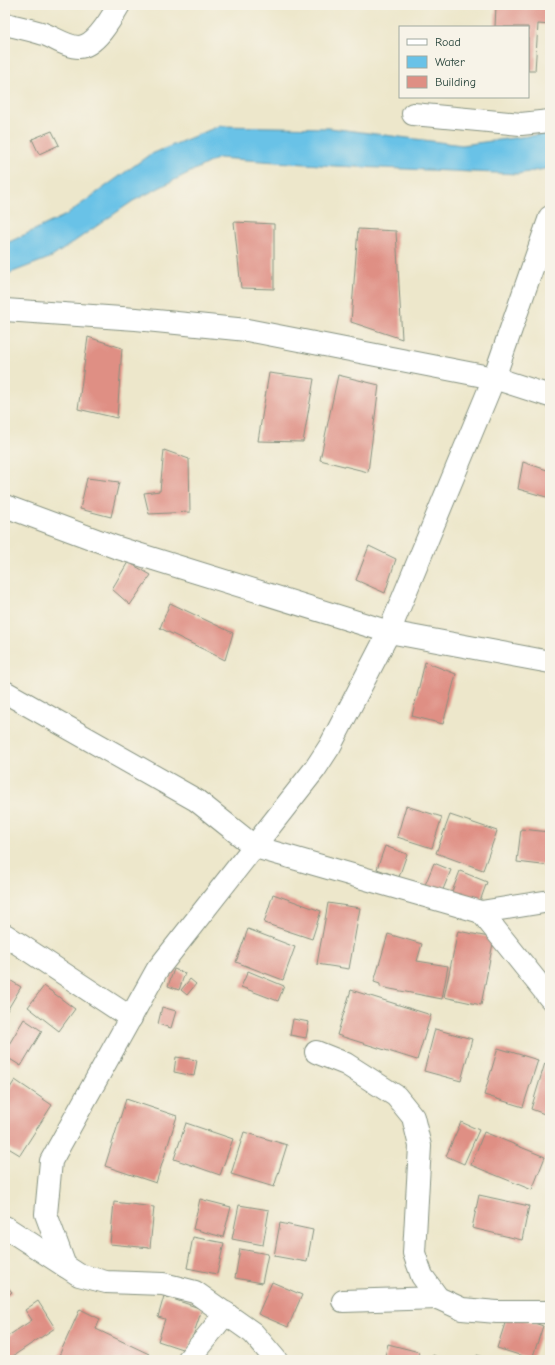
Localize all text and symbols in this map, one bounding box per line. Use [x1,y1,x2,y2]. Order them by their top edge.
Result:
legend [399,26,529,98]
text: Road [435,35,461,49]
text: Water [435,55,465,69]
text: Building [435,75,476,89]

